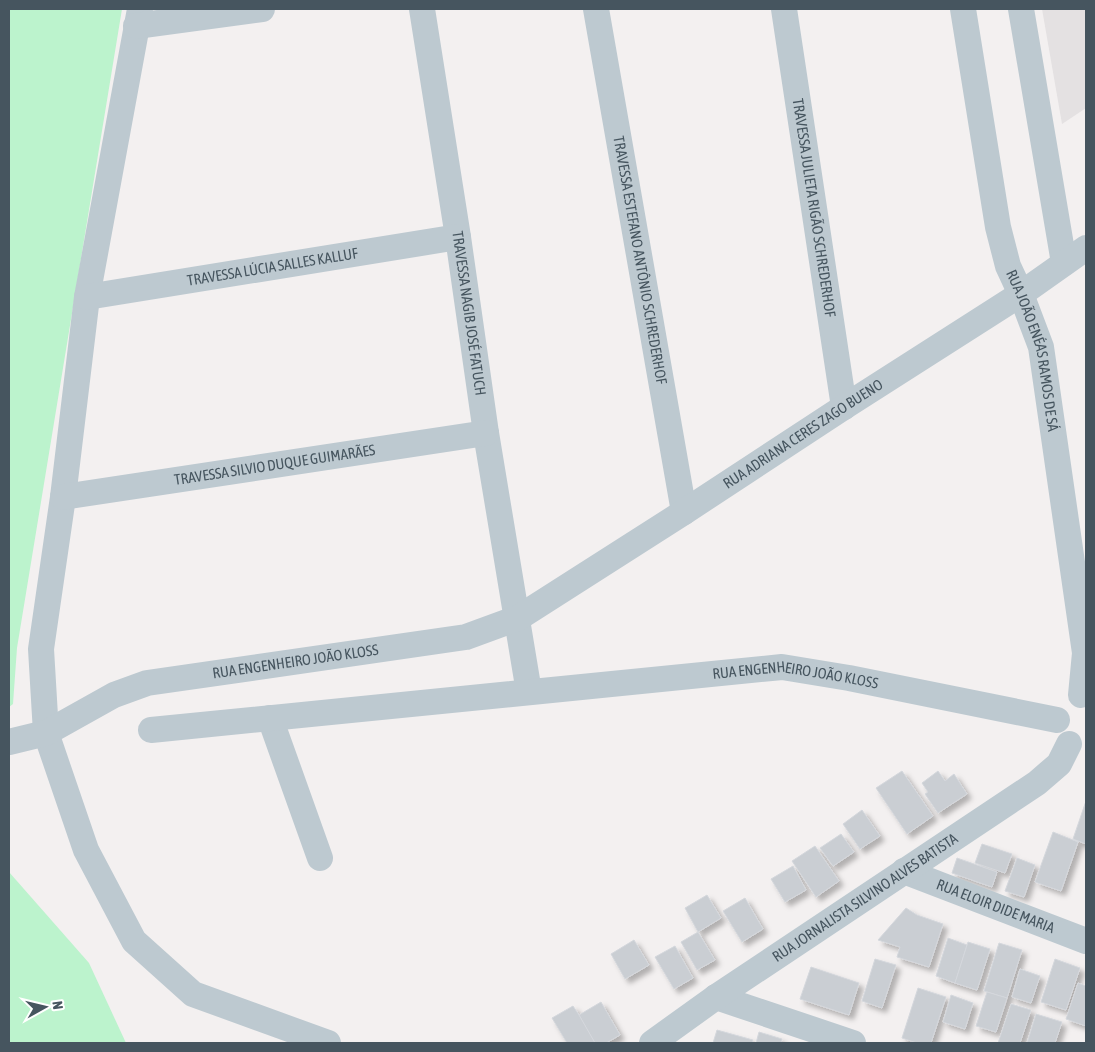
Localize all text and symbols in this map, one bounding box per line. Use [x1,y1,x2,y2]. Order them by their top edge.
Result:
street label: TRAVESSA JULIETA RIGÃO SCHREDERHOF [790,97,839,318]
street label: TRAVESSA ESTEFANO ANTÔNIO SCHREDERHOF [610,135,671,386]
street label: TRAVESSA NAGIB JOSÉ FATUCH [449,230,490,397]
street label: TRAVESSA LÚCIA SALLES KALLUF [186,244,359,289]
street label: RUA JOÃO ENÉAS RAMOS DE SÁ [1003,267,1062,433]
street label: RUA ADRIANA CERES ZAGO BUENO [720,375,886,492]
street label: TRAVESSA SILVIO DUQUE GUIMARÃES [173,441,376,488]
street label: RUA ENGENHEIRO JOÃO KLOSS [211,641,379,681]
street label: RUA ENGENHEIRO JOÃO KLOSS [712,658,880,692]
street label: RUA JORNALISTA SILVINO ALVES BATISTA [769,829,961,965]
street label: RUA ELOIR DIDE MARIA [934,875,1058,936]
north arrow [20,982,70,1032]
text: N [49,1000,66,1010]

